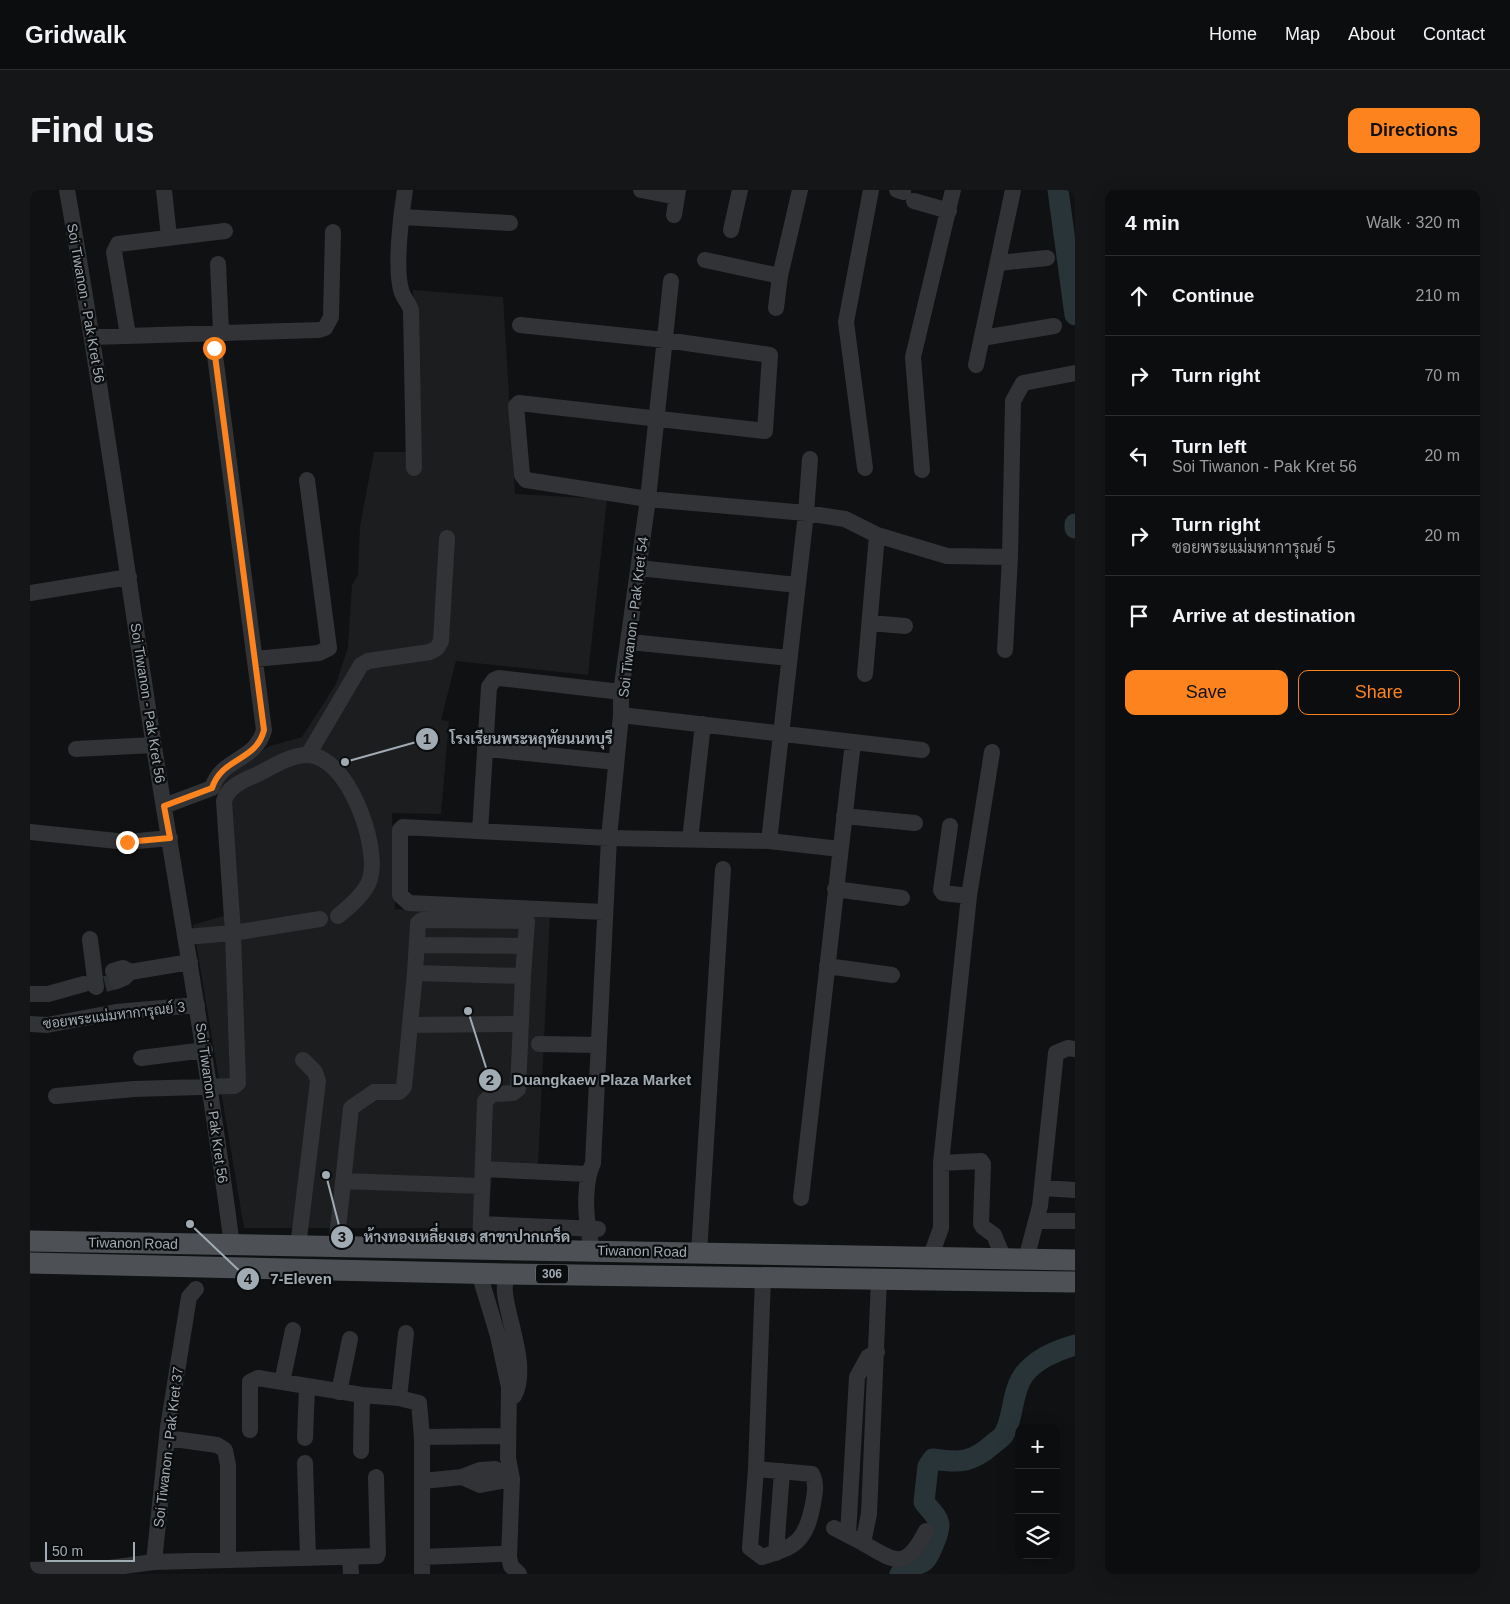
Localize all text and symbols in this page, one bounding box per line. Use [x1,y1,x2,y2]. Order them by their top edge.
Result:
text: Gridwalk [25,21,126,48]
text: Home [1209,24,1257,44]
text: Map [1285,24,1320,44]
text: About [1348,24,1395,44]
text: Contact [1423,24,1485,44]
button: Directions [1348,108,1480,153]
text: Find us [30,110,154,149]
text: 4 min [1125,211,1180,234]
text: Walk · 320 m [1366,214,1460,231]
street label: Soi Tiwanon - Pak Kret 56 [64,222,108,384]
icon: ahead [1125,282,1153,310]
text: Continue [1172,285,1254,306]
text: 210 m [1416,287,1460,304]
route start [203,337,226,360]
icon: right [1125,362,1153,390]
text: Turn right [1172,365,1260,386]
text: 70 m [1424,367,1460,384]
text: Turn left [1172,436,1247,457]
icon: left [1125,442,1153,470]
text: 20 m [1424,447,1460,464]
text: Soi Tiwanon - Pak Kret 56 [1172,458,1357,475]
text: Turn right [1172,514,1260,535]
icon: right [1125,522,1153,550]
text: 20 m [1424,527,1460,544]
street label: Soi Tiwanon - Pak Kret 54 [615,535,651,698]
text: ซอยพระแม่มหาการุณย์ 5 [1172,539,1336,556]
icon: arrive [1125,602,1153,630]
text: Arrive at destination [1172,605,1356,626]
street label: Soi Tiwanon - Pak Kret 56 [127,622,169,784]
button: Save [1125,670,1288,715]
button: Share [1298,670,1460,715]
callout: โรงเรียนพระหฤทัยนนทบุรี [415,724,623,754]
text: โรงเรียนพระหฤทัยนนทบุรี [448,728,613,750]
text: 1 [423,730,431,747]
route end [116,831,139,854]
street label: ซอยพระแม่มหาการุณย์ 3 [42,997,186,1034]
street label: Soi Tiwanon - Pak Kret 56 [193,1022,231,1184]
callout: Duangkaew Plaza Market [477,1065,701,1095]
text: 2 [486,1071,494,1088]
text: Duangkaew Plaza Market [513,1071,691,1088]
callout: ห้างทองเหลี่ยงเฮง สาขาปากเกร็ด [329,1222,581,1252]
text: ห้างทองเหลี่ยงเฮง สาขาปากเกร็ด [364,1222,570,1245]
text: 3 [338,1228,346,1245]
street label: Tiwanon Road [88,1234,178,1252]
street label: Tiwanon Road [597,1242,687,1260]
callout: 7-Eleven [236,1264,342,1294]
road number: 306 [536,1264,568,1284]
text: 4 [244,1270,253,1287]
text: 7-Eleven [270,1270,332,1287]
street label: Soi Tiwanon - Pak Kret 37 [150,1365,186,1528]
map controls [1015,1424,1060,1559]
button: + [1015,1424,1060,1469]
button: − [1015,1469,1060,1514]
button: layers [1015,1514,1060,1559]
scale bar [45,1539,135,1562]
text: 50 m [52,1543,83,1559]

